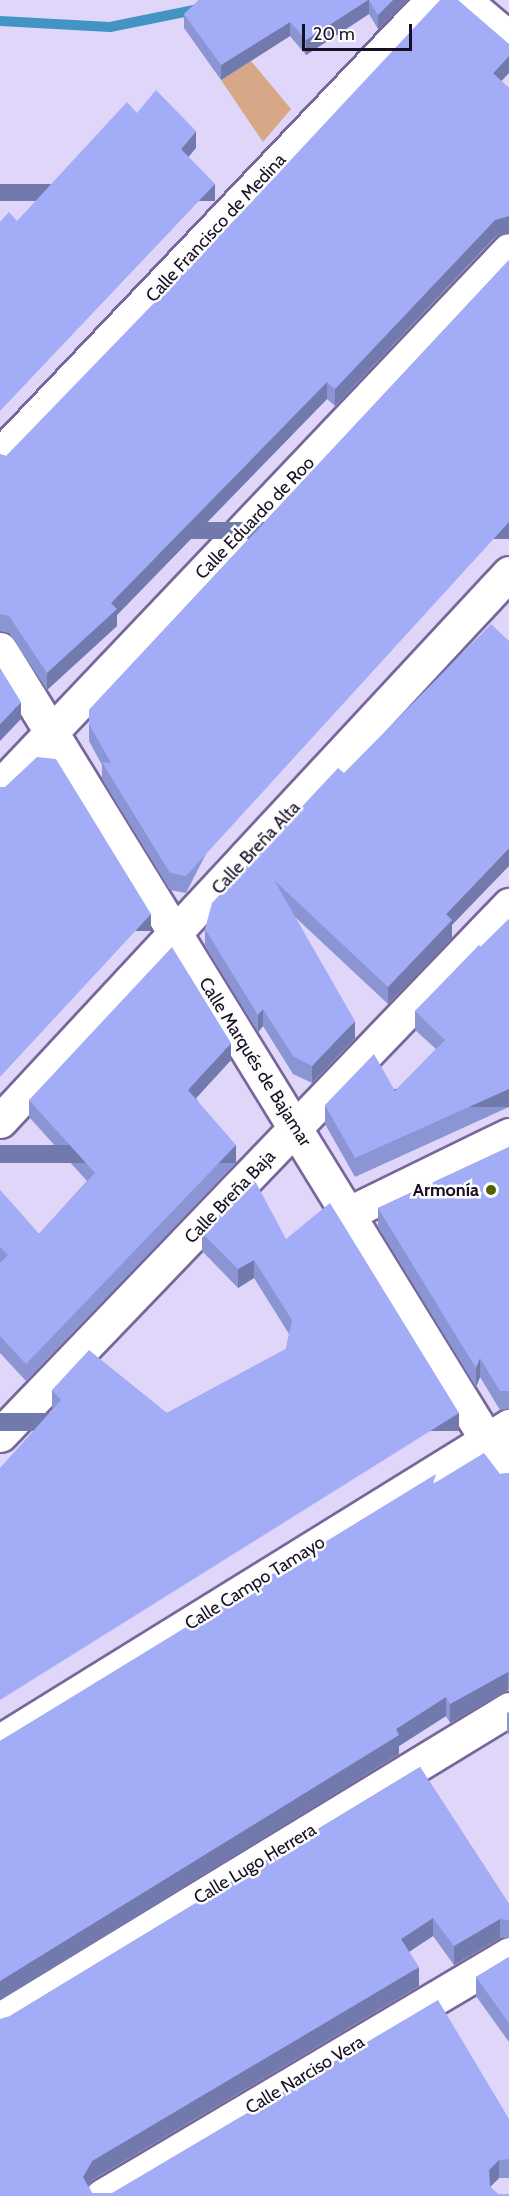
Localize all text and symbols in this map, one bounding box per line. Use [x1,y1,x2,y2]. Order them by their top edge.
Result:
scale bar [305,12,414,50]
text: 20 m [313,23,355,45]
street label: Calle Francisco de Medina [142,149,290,307]
street label: Calle Eduardo de Roo [191,452,319,584]
street label: Calle Breña Alta [207,797,305,899]
street label: Calle Marqués de Bajamar [194,973,316,1151]
street label: Calle Breña Baja [180,1146,280,1248]
place label: Armonía [413,1179,479,1201]
marker: Armonía [484,1183,498,1197]
street label: Calle Campo Tamayo [181,1531,329,1635]
street label: Calle Lugo Herrera [190,1819,320,1909]
street label: Calle Narciso Vera [242,2031,368,2119]

